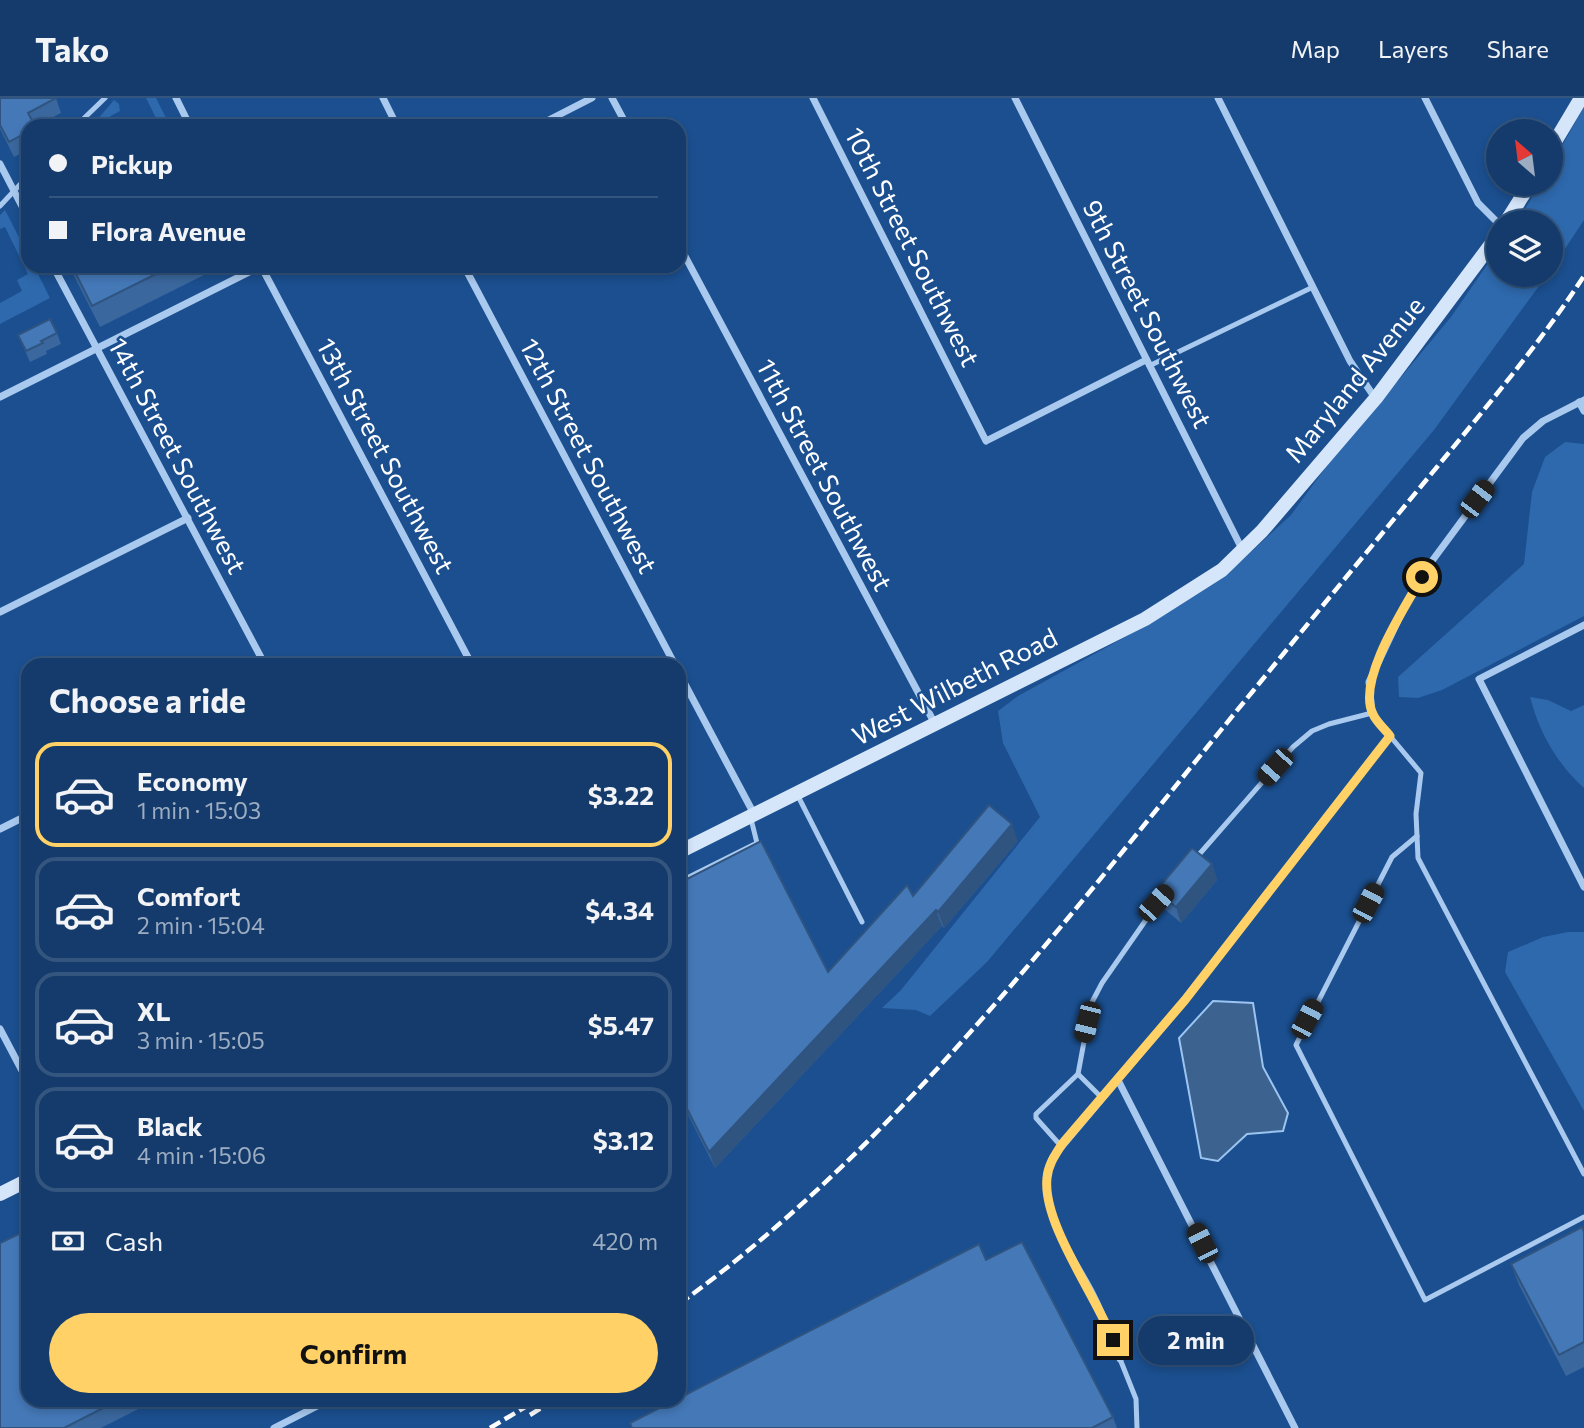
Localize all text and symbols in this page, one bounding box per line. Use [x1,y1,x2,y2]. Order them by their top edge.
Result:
text: Tako [35,28,109,69]
text: Map [1291,34,1340,63]
text: Layers [1378,34,1449,63]
text: Share [1487,34,1549,63]
north arrow [1486,119,1563,196]
map controls [1486,119,1563,287]
street label: 10th Street Southwest [840,122,987,371]
text: Pickup [91,148,173,179]
street label: 9th Street Southwest [1077,194,1219,433]
button: layers [1486,210,1563,287]
text: Flora Avenue [91,215,246,246]
street label: Maryland Avenue [1278,290,1430,468]
street label: 14th Street Southwest [103,332,254,579]
street label: 13th Street Southwest [311,332,462,578]
street label: 12th Street Southwest [514,333,664,578]
street label: 11th Street Southwest [751,353,900,596]
car [1456,476,1499,522]
route start [1406,561,1438,593]
street label: West Wilbeth Road [847,621,1062,751]
text: Choose a ride [49,680,246,720]
car [1254,744,1297,790]
icon: car [53,763,116,826]
text: Economy [137,765,248,796]
text: $3.22 [588,779,654,810]
text: 1 min · 15:03 [137,796,261,824]
icon: car [53,878,116,941]
text: Comfort [137,880,240,911]
car [1135,880,1178,926]
car [1349,880,1388,926]
text: $4.34 [585,894,654,925]
text: 2 min · 15:04 [137,911,265,939]
icon: car [53,993,116,1056]
text: XL [137,995,171,1026]
car [1288,996,1327,1042]
car [1072,999,1103,1045]
text: $5.47 [588,1009,654,1040]
text: 3 min · 15:05 [137,1026,265,1054]
icon: car [53,1108,116,1171]
text: Black [137,1110,203,1141]
text: $3.12 [593,1124,654,1155]
text: 4 min · 15:06 [137,1141,266,1169]
car [1184,1220,1221,1266]
icon: cash [49,1222,87,1260]
text: Cash [105,1225,163,1256]
text: 420 m [592,1227,658,1255]
button: Confirm [49,1313,658,1393]
callout: 2 min [1138,1316,1253,1364]
route end [1097,1324,1129,1356]
text: 2 min [1167,1326,1225,1354]

